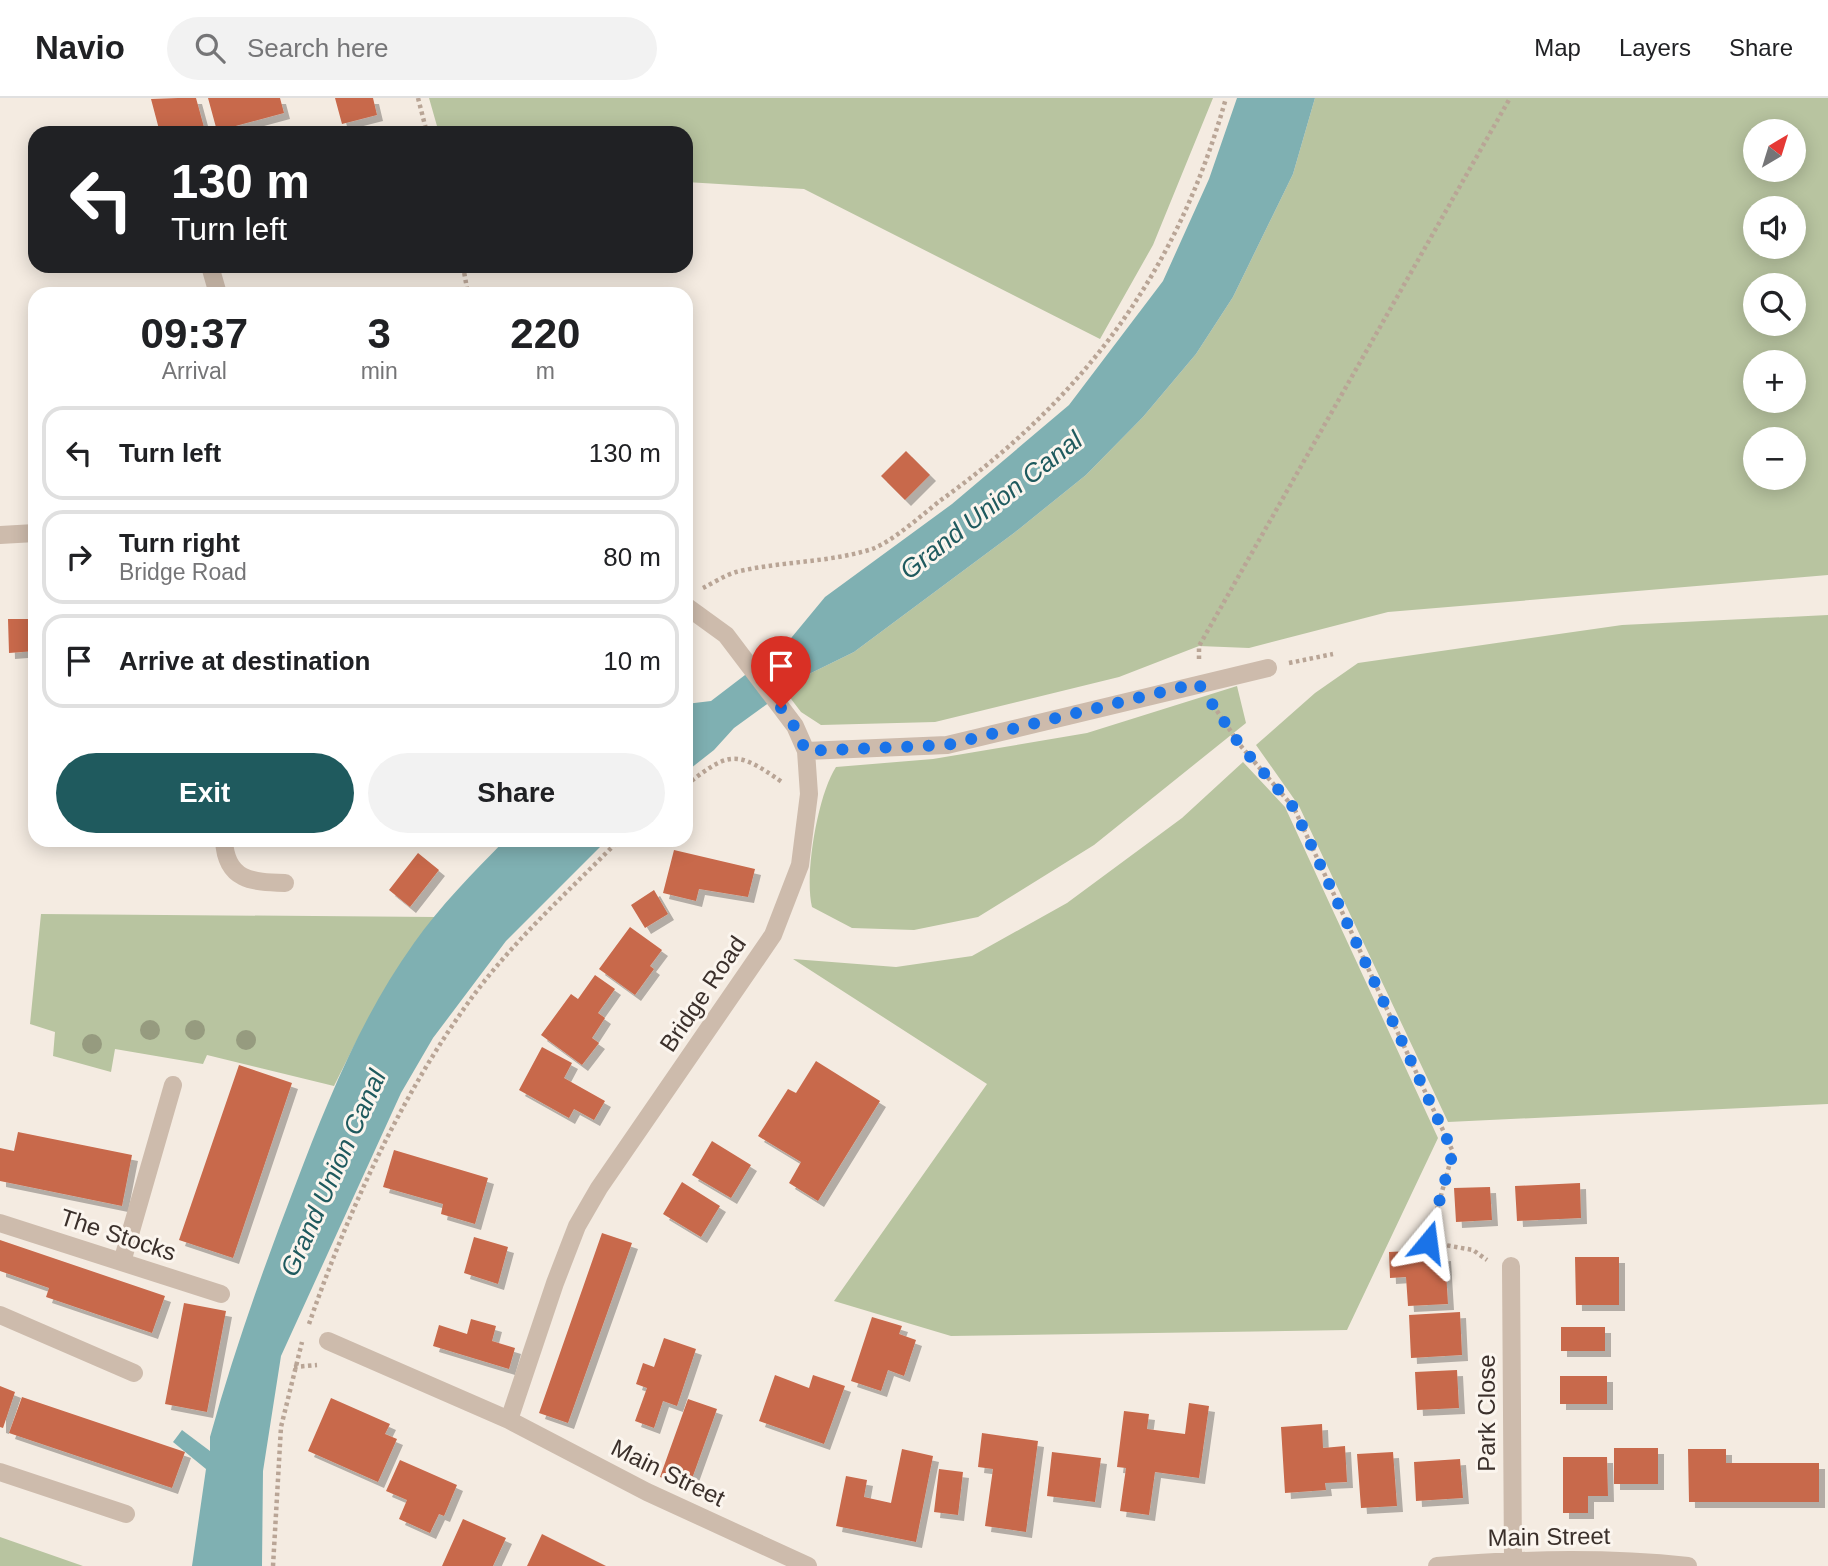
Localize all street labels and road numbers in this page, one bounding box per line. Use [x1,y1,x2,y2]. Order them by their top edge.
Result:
street label: Bridge Road [654,931,751,1057]
street label: The Stocks [57,1203,179,1266]
street label: Park Close [1473,1354,1500,1472]
street label: Main Street [607,1434,730,1512]
street label: Main Street [1487,1522,1611,1551]

